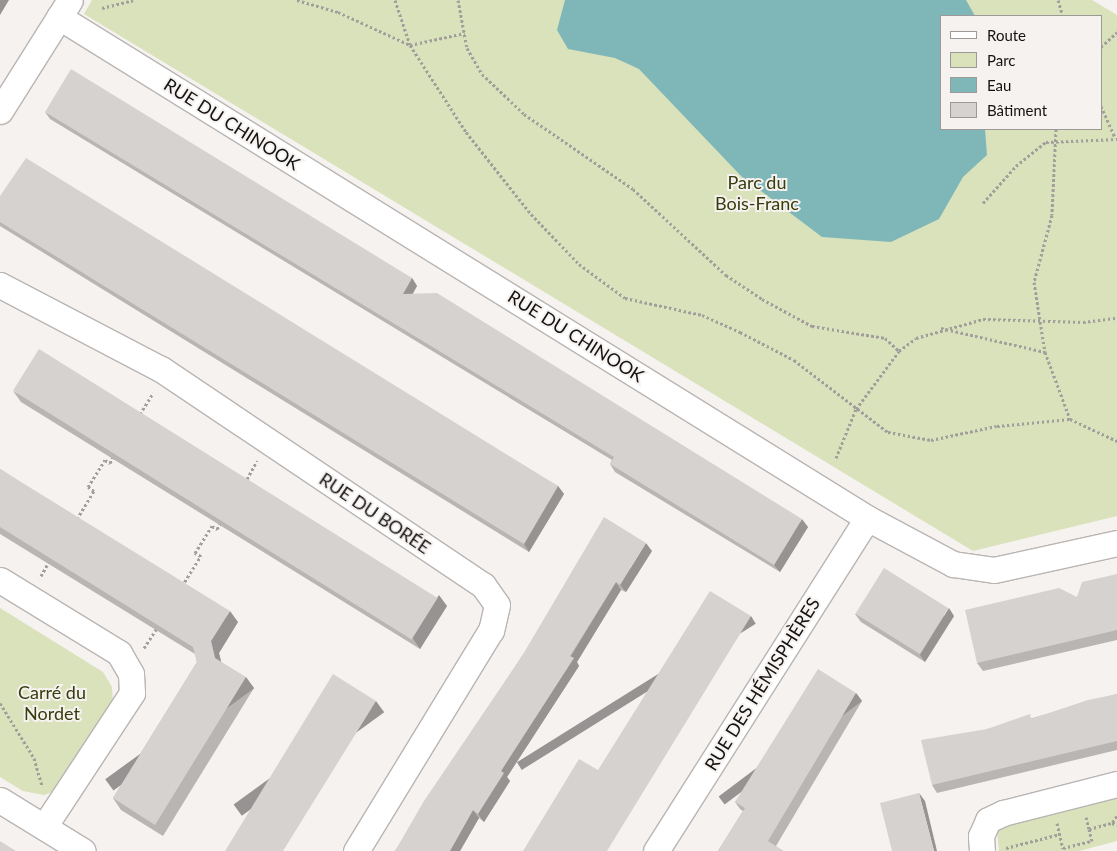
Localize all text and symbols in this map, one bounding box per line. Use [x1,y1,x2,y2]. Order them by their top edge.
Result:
legend [940,15,1102,130]
text: Route [987,26,1026,44]
text: Parc [987,51,1016,69]
street label: RUE DU CHINOOK [160,73,304,175]
text: Eau [987,76,1011,94]
text: Bâtiment [987,101,1047,119]
park label: Parc du Bois-Franc [715,172,799,214]
street label: RUE DU CHINOOK [504,285,648,387]
street label: RUE DU BORÉE [315,468,435,558]
street label: RUE DES HÉMISPHÈRES [700,593,824,775]
park label: Carré du Nordet [18,682,86,724]

